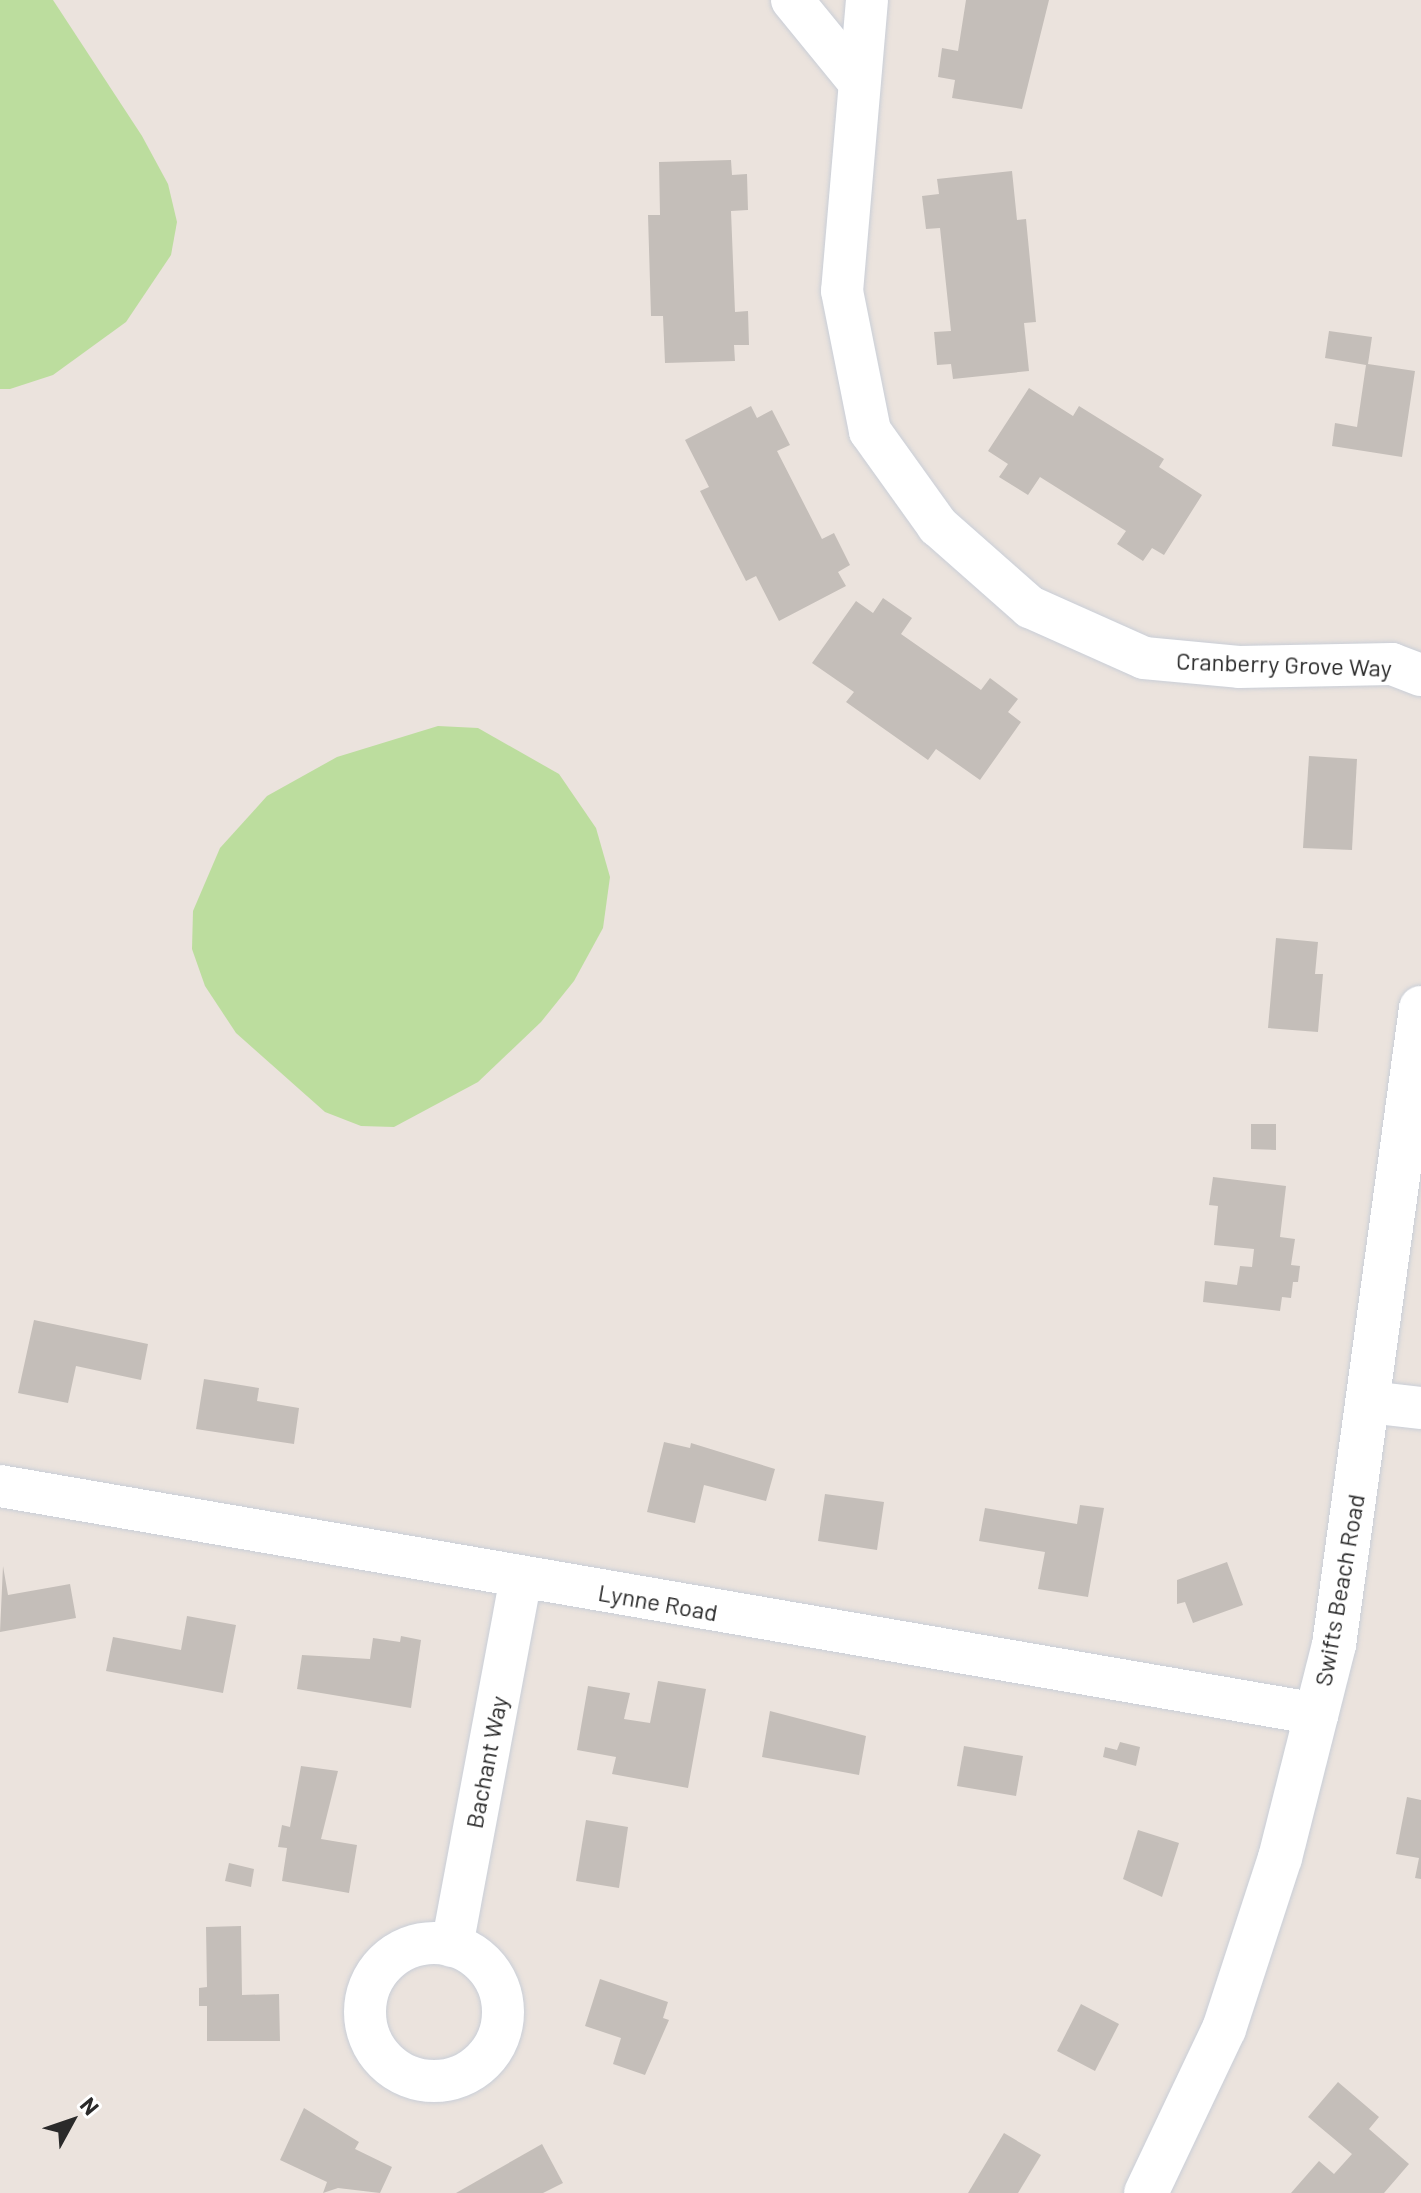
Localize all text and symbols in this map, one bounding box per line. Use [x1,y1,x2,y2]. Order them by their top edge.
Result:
street label: Cranberry Grove Way [1176,646,1392,682]
street label: Swifts Beach Road [1308,1492,1370,1688]
street label: Lynne Road [596,1577,720,1627]
street label: Bachant Way [459,1693,513,1831]
north arrow [32,2081,112,2161]
text: N [76,2092,105,2120]

